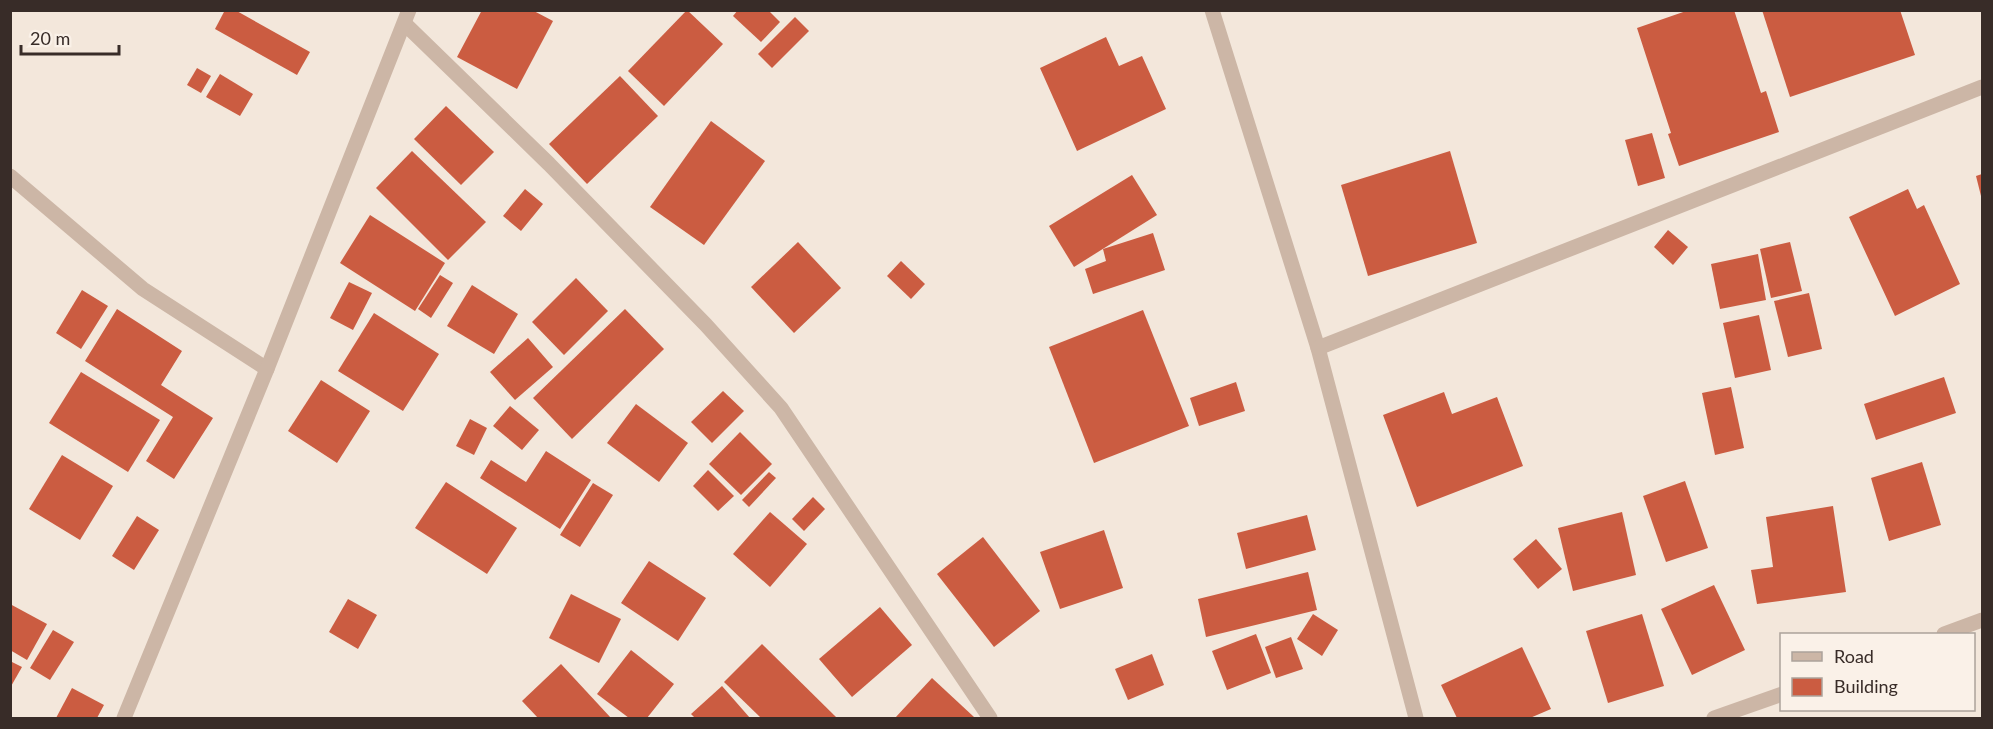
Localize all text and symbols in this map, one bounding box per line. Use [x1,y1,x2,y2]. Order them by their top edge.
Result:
scale bar [21,18,118,56]
text: 20 m [30,27,70,49]
legend [1780,633,1975,711]
text: Road [1834,645,1874,667]
text: Building [1834,675,1898,697]

